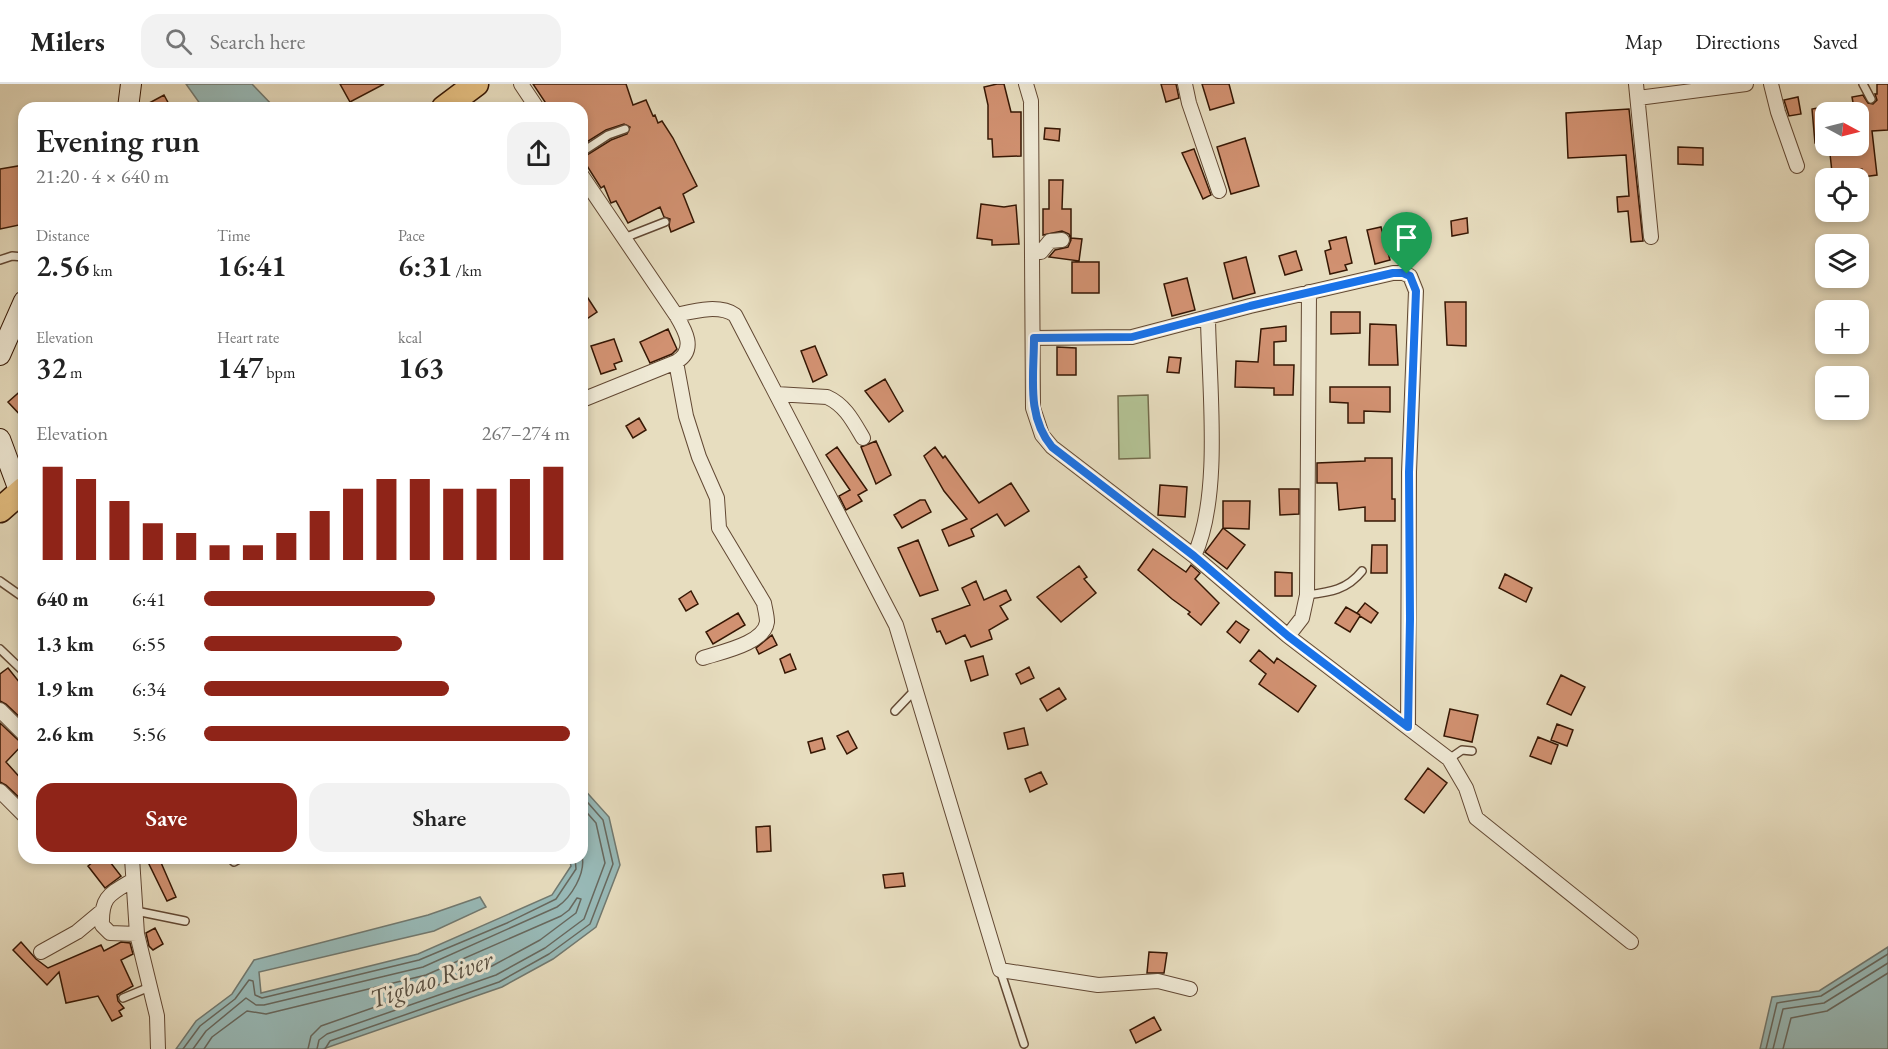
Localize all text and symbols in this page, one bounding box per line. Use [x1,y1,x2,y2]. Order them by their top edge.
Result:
search box [141,14,561,68]
text: Milers [30,23,105,59]
icon: search [162,25,195,58]
text: Search here [210,27,305,56]
text: Map [1625,28,1662,55]
text: Directions [1695,28,1780,55]
text: Saved [1813,28,1858,55]
north arrow [1815,102,1869,156]
map controls [1815,102,1869,420]
text: Evening run [36,119,200,162]
button: share [507,122,570,185]
text: 21:20 · 4 × 640 m [36,163,169,189]
button: locate [1815,168,1869,222]
pin [1381,212,1432,274]
icon: arrive [1390,221,1423,254]
text: Distance [36,225,89,246]
text: Time [217,225,250,246]
text: Pace [398,225,425,246]
button: layers [1815,234,1869,288]
text: 2.56 [36,246,89,285]
text: 16:41 [217,246,287,285]
text: 6:31 [398,246,452,285]
text: km [89,260,113,281]
text: /km [452,260,482,281]
button: + [1815,300,1869,354]
text: Elevation [36,327,94,348]
text: Heart rate [217,327,279,348]
text: kcal [398,327,422,348]
text: 32 [36,348,67,387]
text: 147 [217,348,263,387]
text: 163 [398,348,444,387]
text: m [67,362,82,383]
text: bpm [263,362,295,383]
button: − [1815,366,1869,420]
text: Elevation [36,420,108,446]
text: 267–274 m [482,420,570,446]
text: 640 m [36,586,89,612]
text: 6:41 [132,586,166,612]
text: 1.3 km [36,631,94,657]
text: 6:55 [132,631,166,657]
text: 1.9 km [36,676,94,702]
text: 6:34 [132,676,166,702]
text: 2.6 km [36,721,94,747]
text: 5:56 [132,721,166,747]
button: Save [36,783,297,852]
button: Share [309,783,570,852]
water label: Tigbao River [365,942,498,1016]

